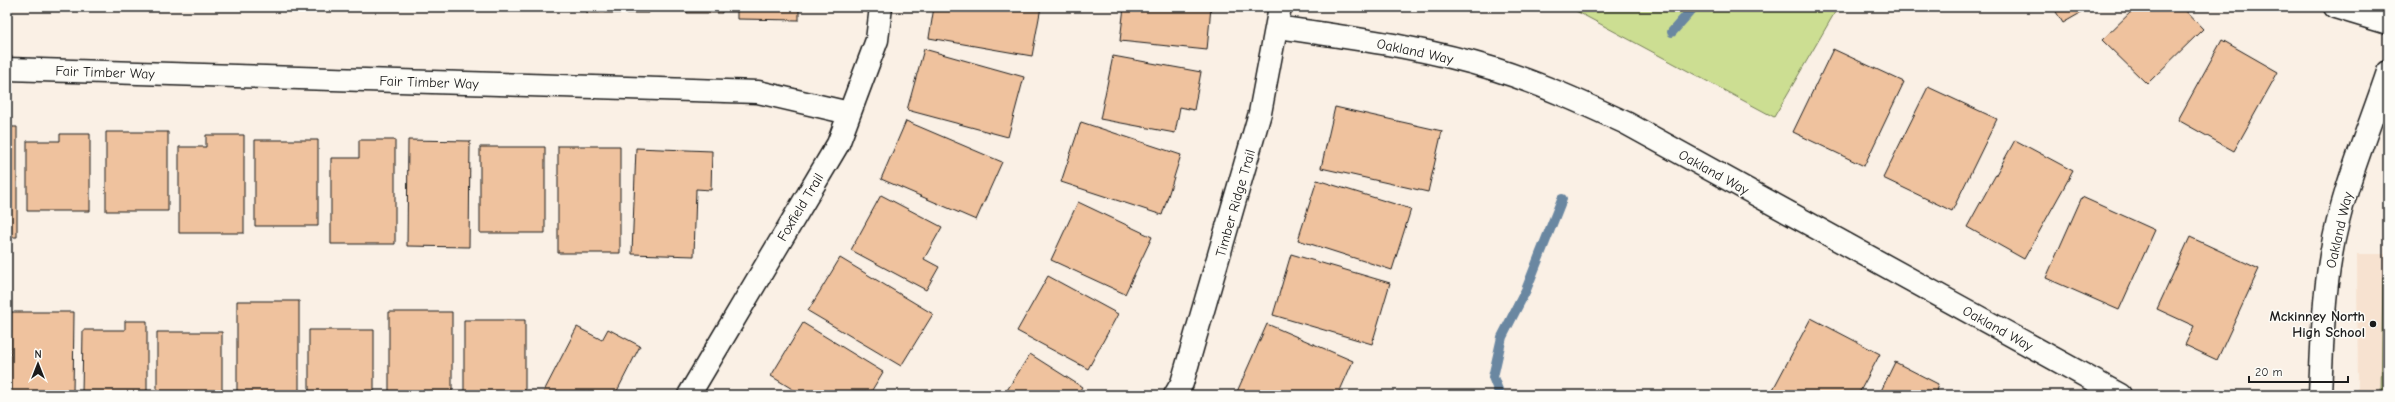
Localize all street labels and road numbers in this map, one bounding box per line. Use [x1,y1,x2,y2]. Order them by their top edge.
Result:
street label: Oakland Way [1375,35,1455,68]
street label: Fair Timber Way [55,62,156,83]
street label: Fair Timber Way [379,72,480,93]
street label: Oakland Way [1676,146,1753,199]
street label: Timber Ridge Trail [1212,147,1259,259]
street label: Foxfield Trail [773,170,827,244]
street label: Oakland Way [2322,190,2357,270]
street label: Oakland Way [1960,302,2037,355]

